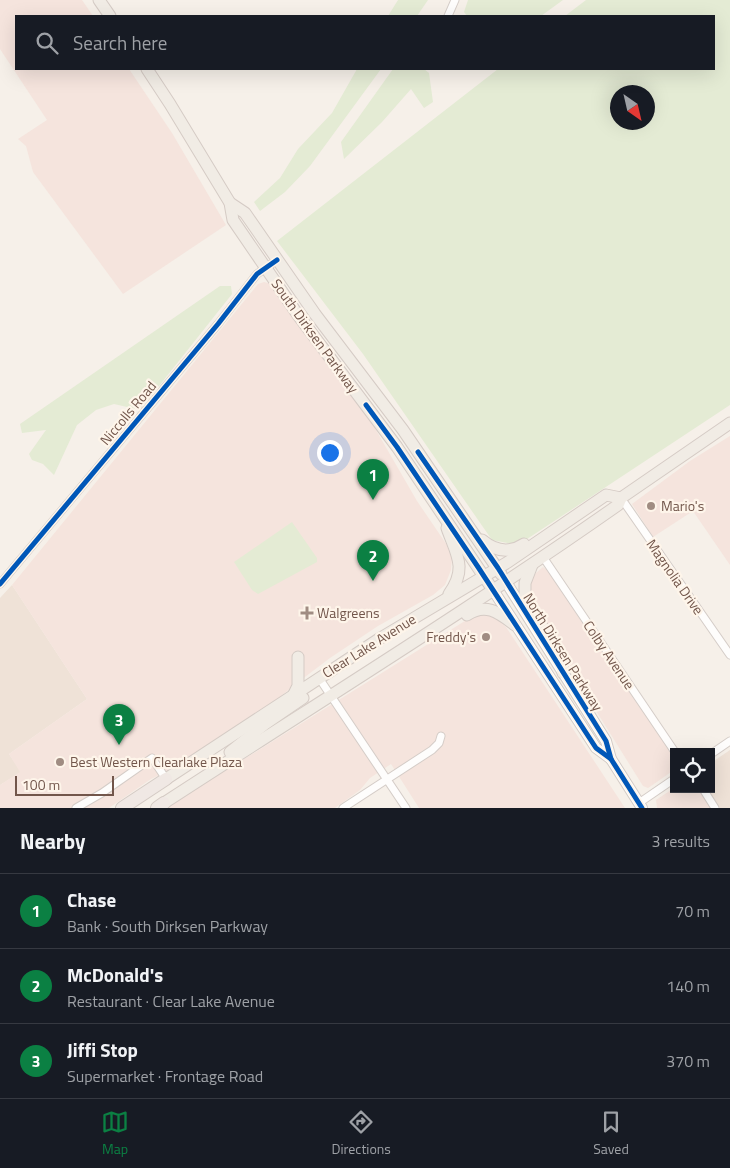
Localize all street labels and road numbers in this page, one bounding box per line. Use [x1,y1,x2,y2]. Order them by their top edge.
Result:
street label: South Dirksen Parkway [267,274,364,397]
street label: Niccolls Road [94,376,161,449]
street label: Magnolia Drive [642,535,709,619]
street label: North Dirksen Parkway [518,588,609,715]
street label: Clear Lake Avenue [318,608,420,683]
street label: Colby Avenue [579,616,640,693]

